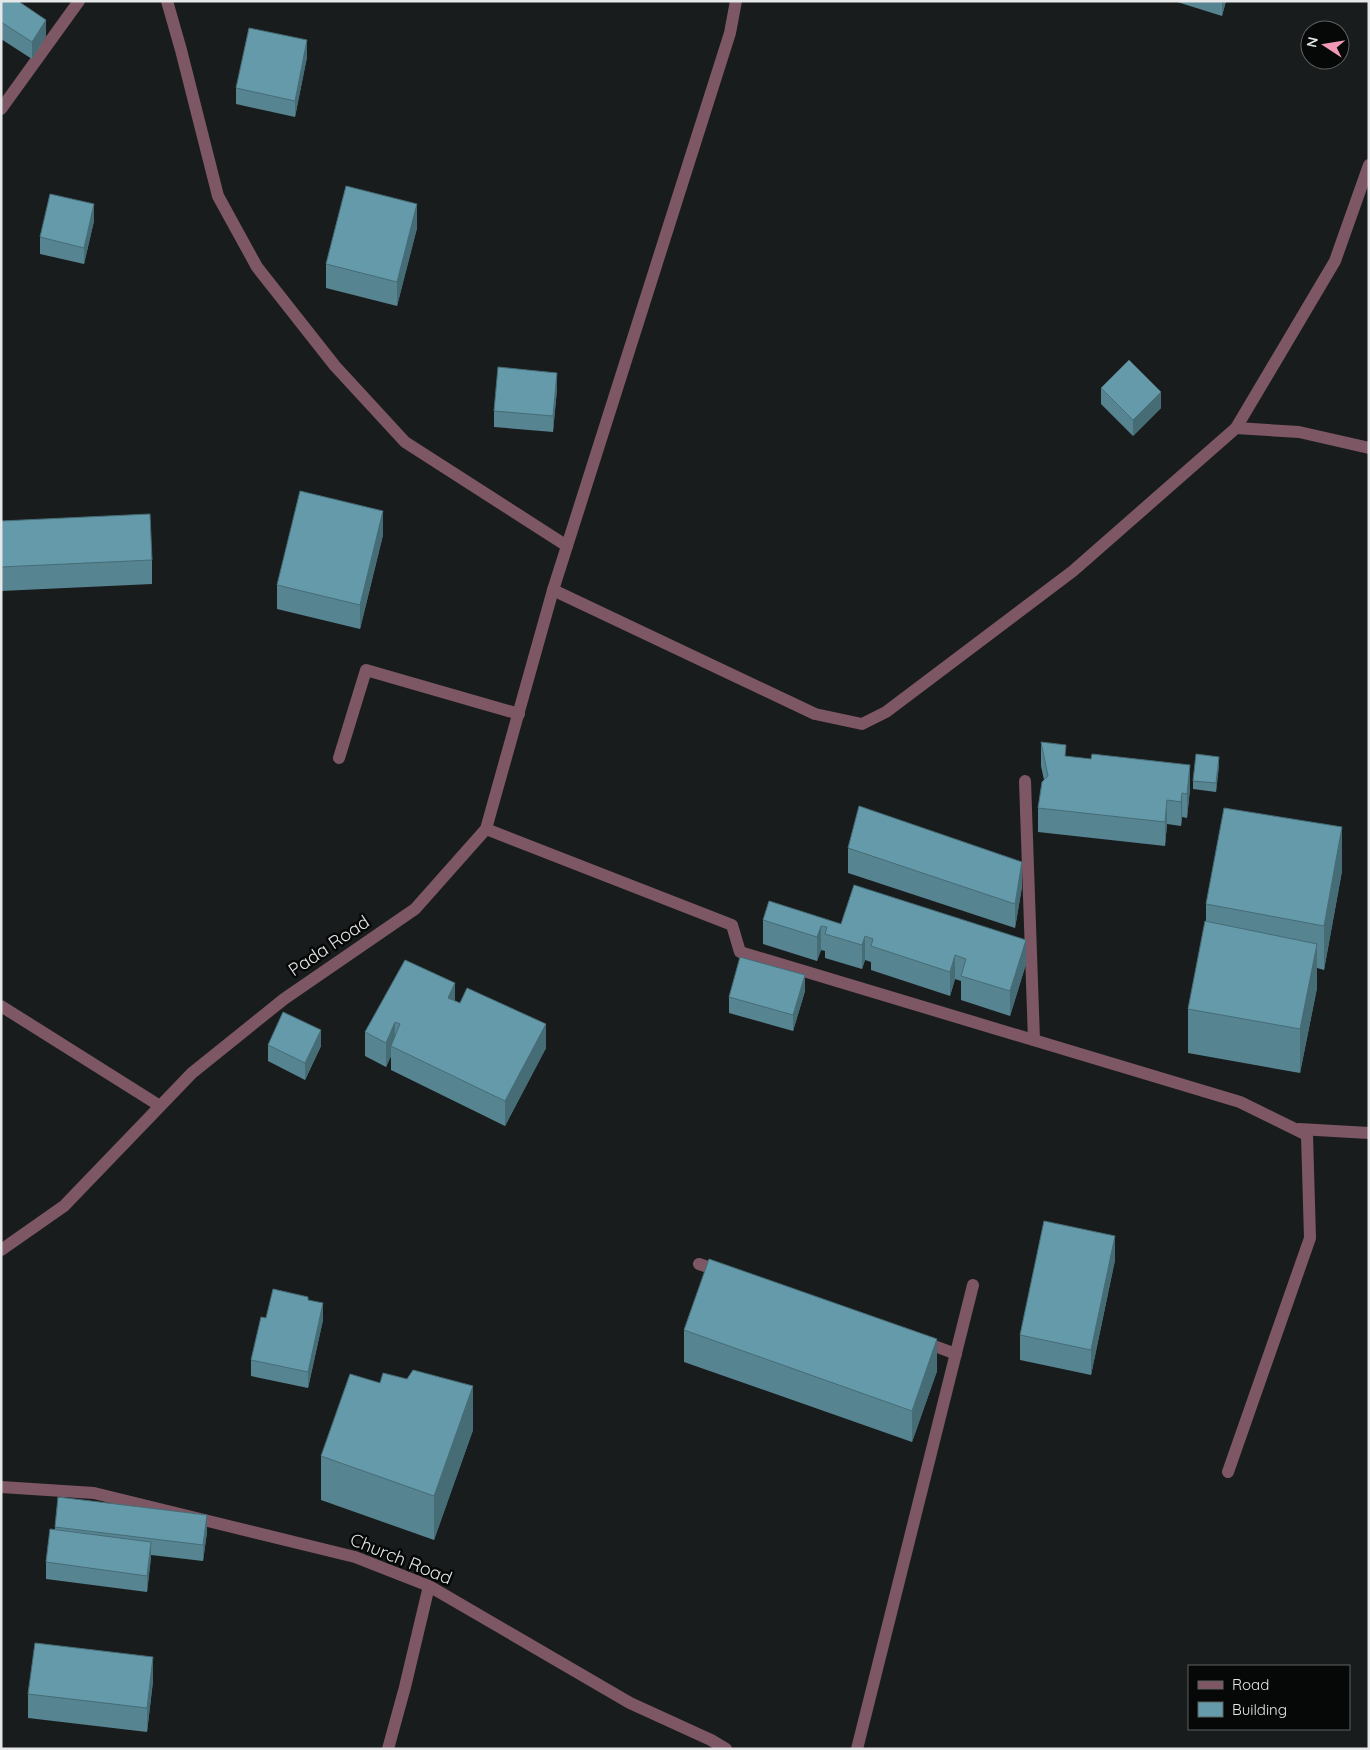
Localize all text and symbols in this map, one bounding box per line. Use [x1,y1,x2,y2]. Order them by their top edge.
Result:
north arrow [1300,20,1350,70]
text: N [1302,35,1322,49]
street label: Pada Road [284,910,374,981]
street label: Church Road [347,1528,456,1589]
legend [1188,1665,1350,1730]
text: Road [1232,1675,1269,1694]
text: Building [1232,1700,1287,1719]

